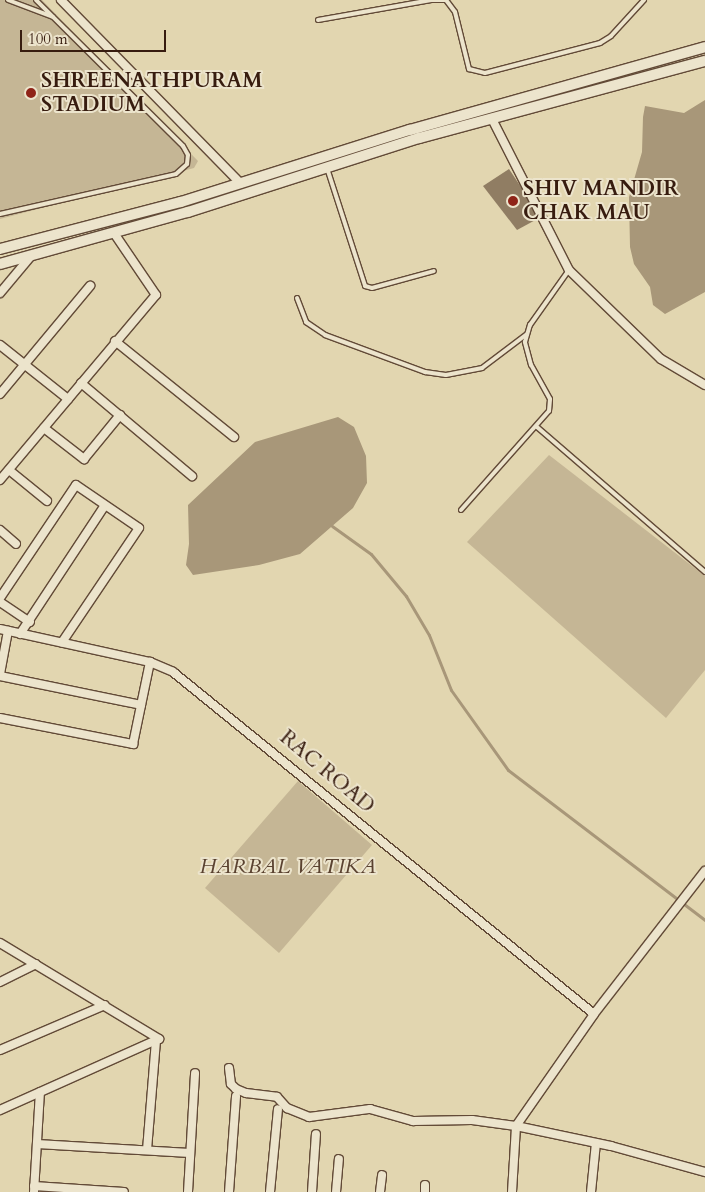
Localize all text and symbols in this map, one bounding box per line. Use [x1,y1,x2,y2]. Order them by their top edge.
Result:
scale bar [22,20,169,52]
text: 100 m [28,29,68,49]
place label: SHREENATHPURAM STADIUM [41,68,263,118]
marker: SHREENATHPURAM STADIUM [25,87,37,99]
place label: SHIV MANDIR CHAK MAU [523,176,679,226]
marker: SHIV MANDIR CHAK MAU [507,195,519,207]
street label: RAC ROAD [275,725,379,819]
park label: HARBAL VATIKA [199,854,377,880]

